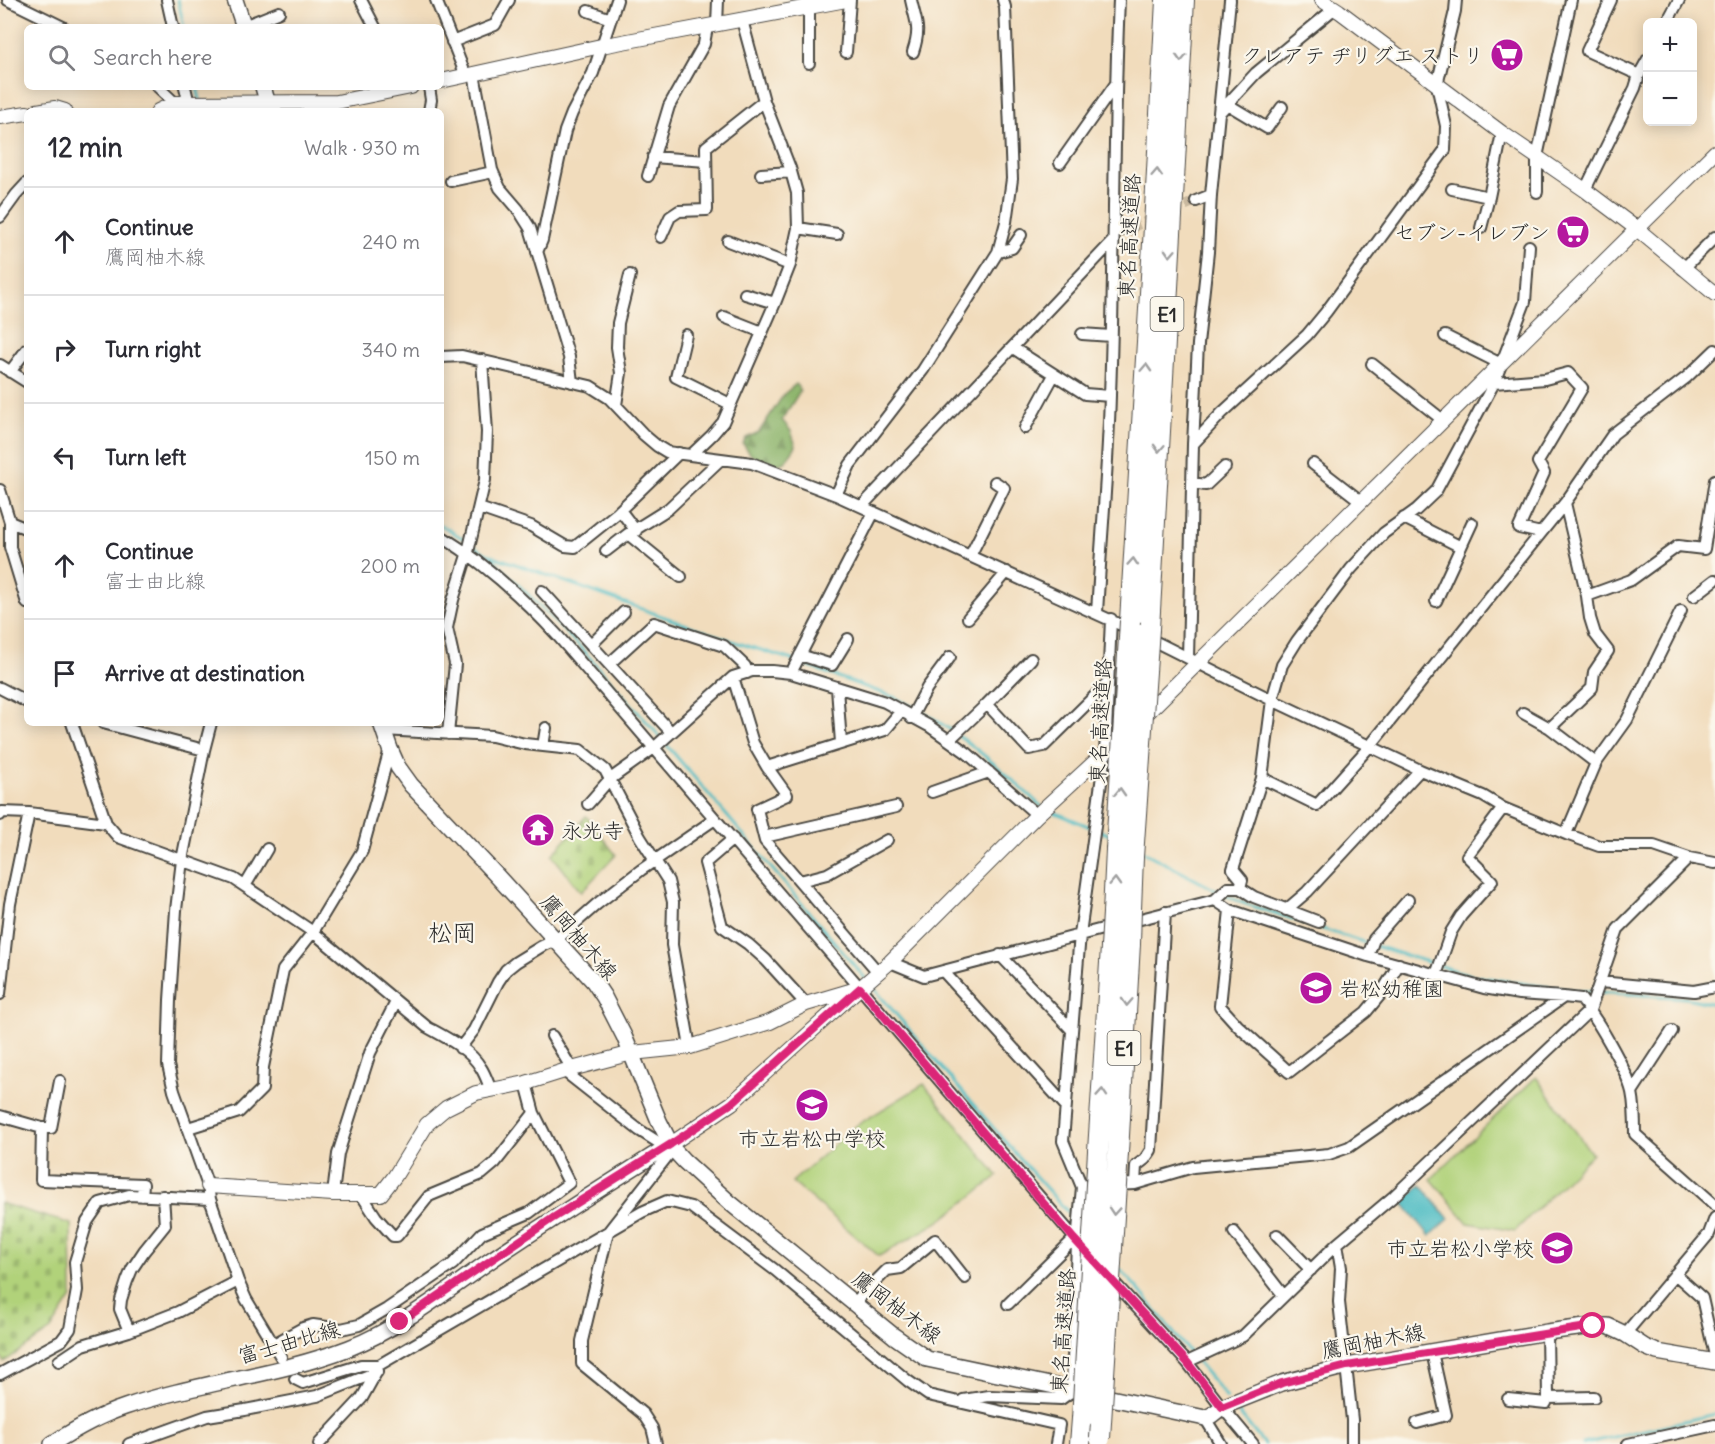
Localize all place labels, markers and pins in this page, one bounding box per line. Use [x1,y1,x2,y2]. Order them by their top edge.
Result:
supermarket icon: クレアテ ヂリグエ ストリ [1489,37,1525,73]
place label: クレアテ ヂリグエ ストリ [1241,42,1484,69]
supermarket icon: セブン-イレブン [1555,214,1591,250]
place label: セブン-イレブン [1394,219,1550,246]
temple icon: 永光寺 [520,812,556,848]
place label: 永光寺 [561,817,624,844]
school or university icon: 岩松幼稚園 [1298,970,1334,1006]
place label: 岩松幼稚園 [1339,975,1444,1002]
school or university icon: 市立岩松中学校 [794,1087,830,1123]
place label: 市立岩松中学校 [739,1125,886,1152]
school or university icon: 市立岩松小学校 [1539,1230,1575,1266]
place label: 市立岩松小学校 [1387,1235,1534,1262]

